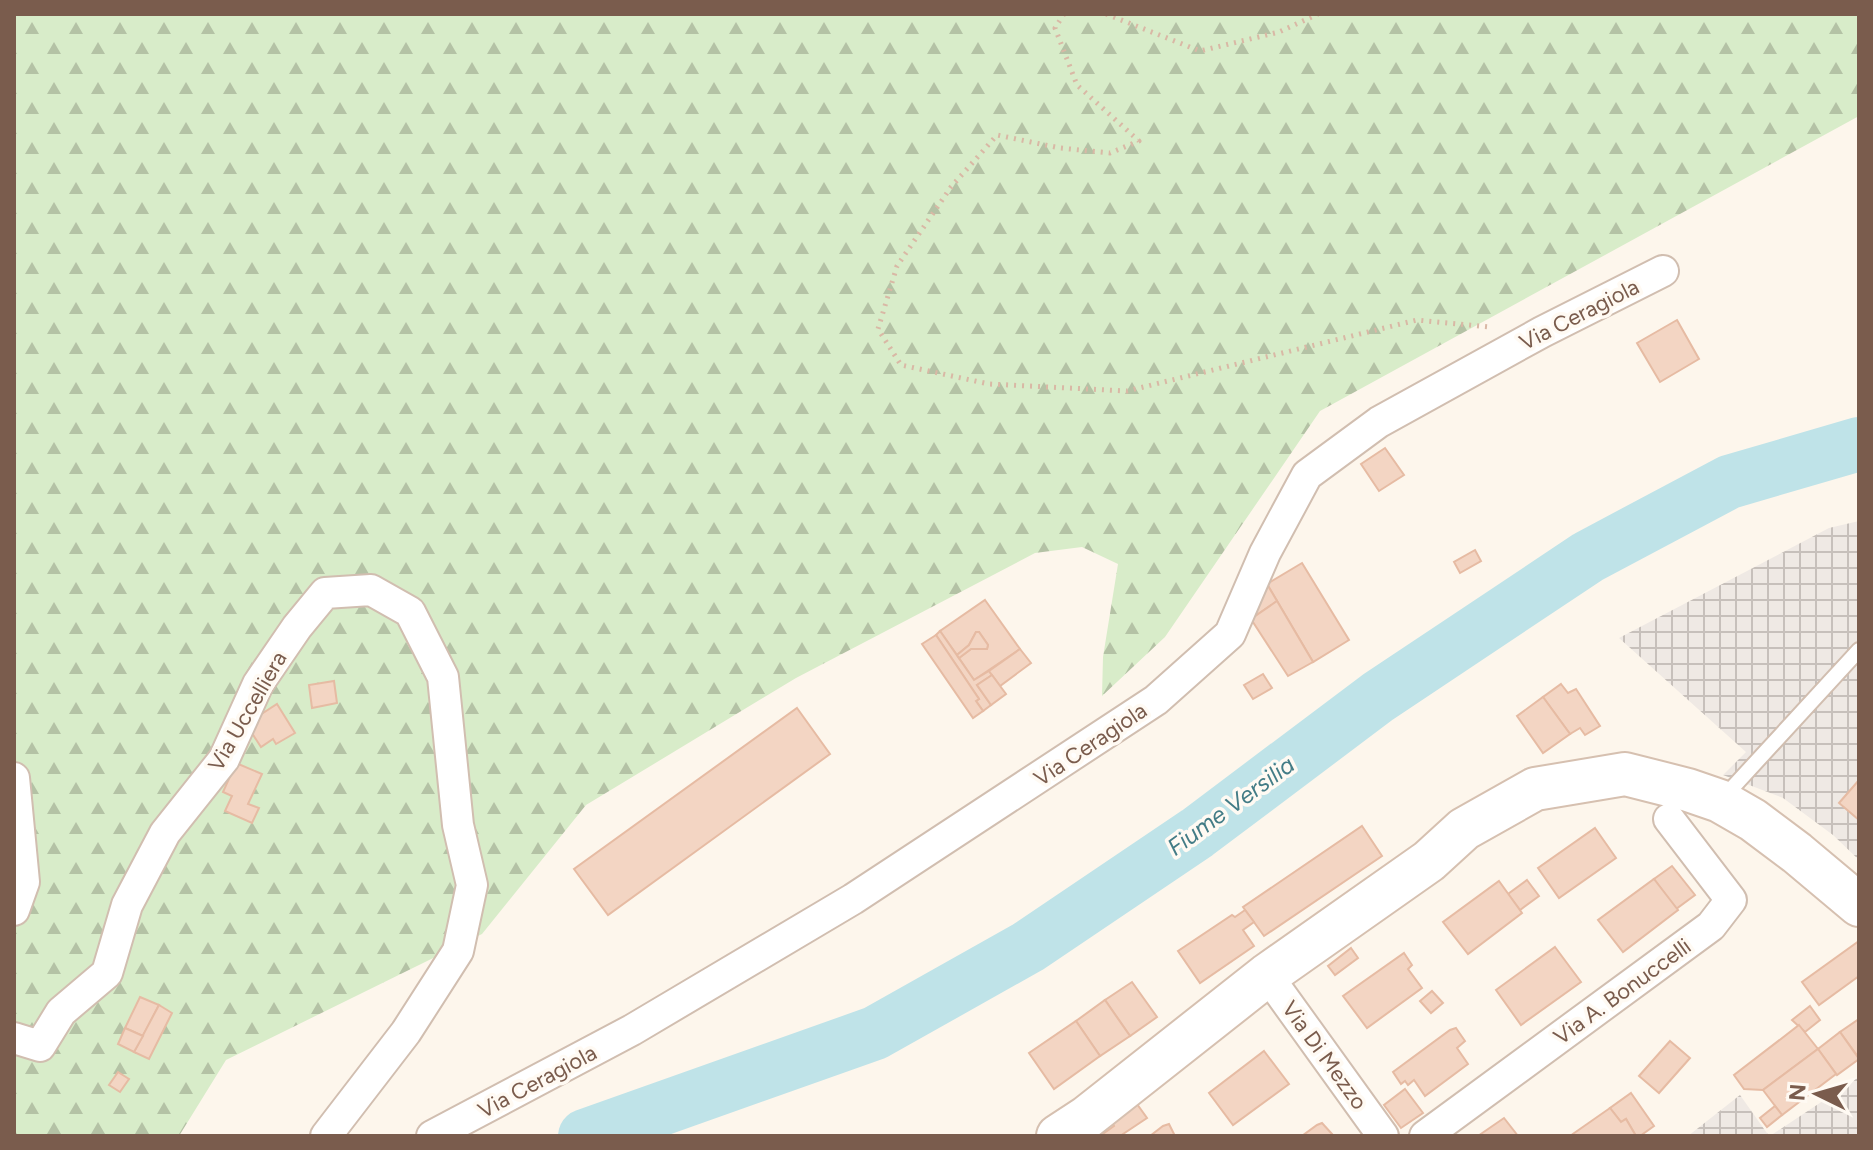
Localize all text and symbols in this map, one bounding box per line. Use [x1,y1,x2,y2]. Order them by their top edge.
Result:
street label: Via Ceragiola [1515,273,1643,356]
street label: Via Uccelliera [202,647,293,776]
street label: Via Ceragiola [1029,697,1152,792]
water label: Fiume Versilia [1161,750,1300,861]
street label: Via A. Bonuccelli [1548,933,1696,1050]
street label: Via Di Mezzo [1276,996,1373,1115]
street label: Via Ceragiola [473,1039,601,1124]
north arrow [1777,1054,1857,1134]
text: N [1783,1083,1812,1102]

